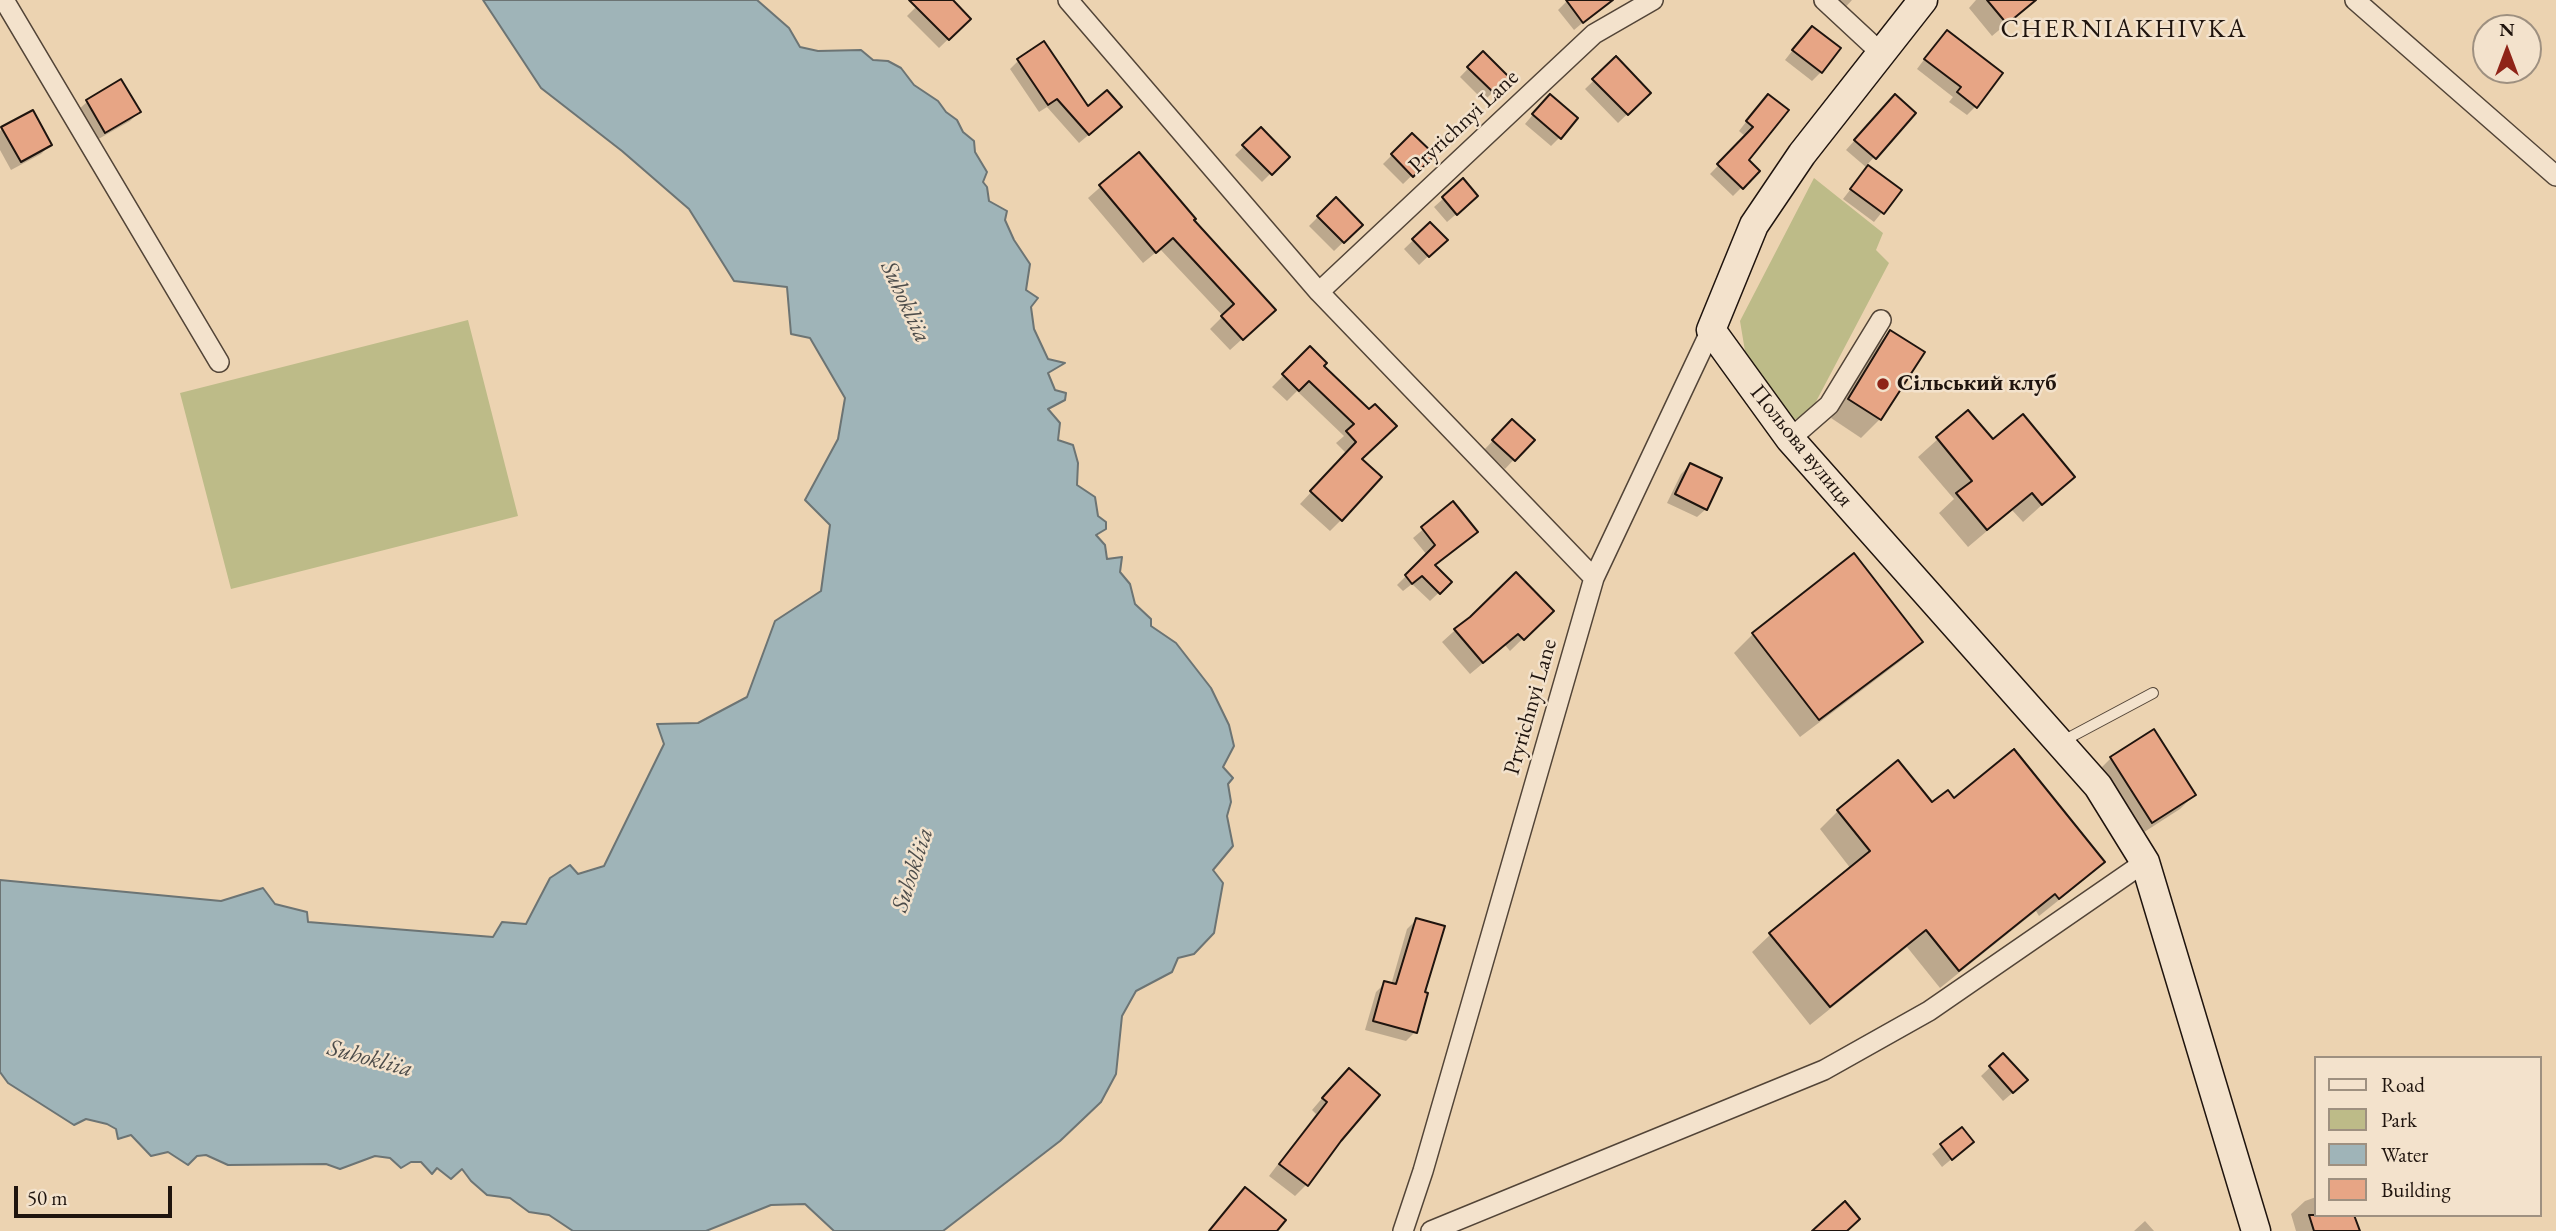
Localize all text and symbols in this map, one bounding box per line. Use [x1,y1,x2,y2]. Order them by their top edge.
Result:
district label: CHERNIAKHIVKA [2002,14,2246,46]
north arrow [2472,14,2542,84]
text: N [2499,17,2515,42]
street label: Pryrichnyi Lane [1403,64,1525,180]
water label: Suhokliia [874,257,936,347]
place label: Сільський клуб [1897,370,2057,398]
marker: Сільський клуб [1875,376,1891,392]
street label: Польова вулиця [1743,379,1859,513]
street label: Pryrichnyi Lane [1498,636,1564,778]
water label: Suhokliia [886,824,940,916]
water label: Suhokliia [324,1034,416,1084]
legend [2314,1056,2542,1217]
text: Road [2381,1071,2425,1098]
text: Park [2381,1106,2417,1133]
text: Water [2381,1141,2428,1168]
scale bar [18,1172,175,1216]
text: Building [2381,1176,2451,1203]
text: 50 m [27,1184,68,1211]

